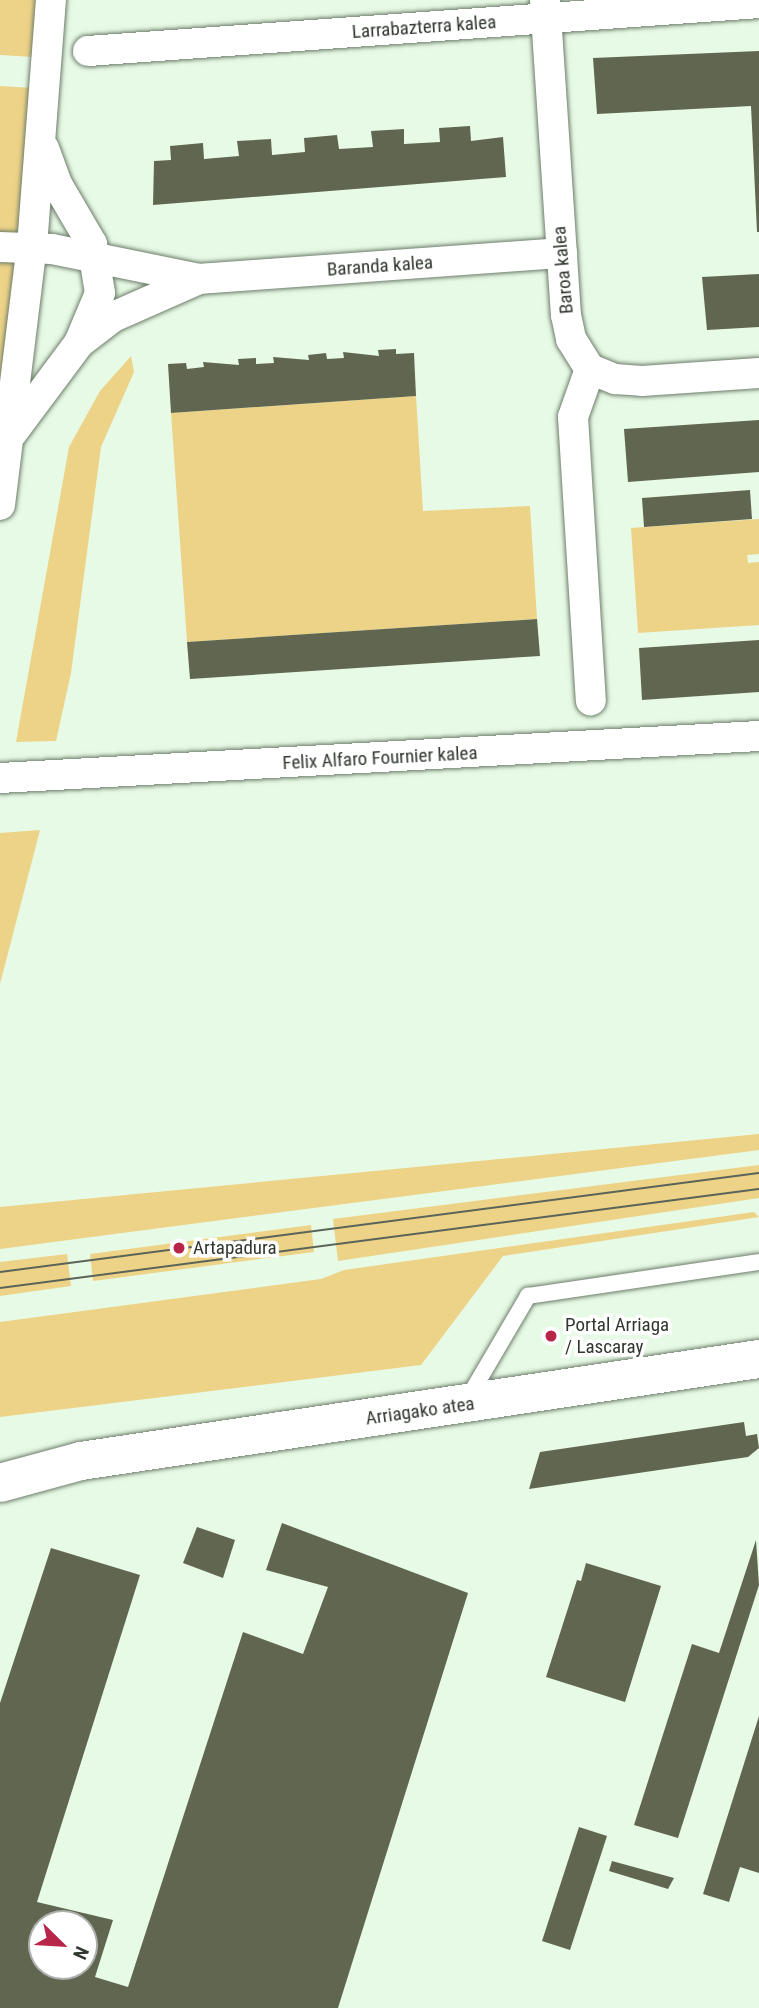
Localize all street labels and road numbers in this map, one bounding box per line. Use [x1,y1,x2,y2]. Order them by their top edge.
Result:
street label: Larrabazterra kalea [351,11,497,43]
street label: Baroa kalea [548,225,578,315]
street label: Baranda kalea [326,251,434,281]
street label: Felix Alfaro Fournier kalea [282,742,478,774]
street label: Arriagako atea [364,1392,476,1430]

